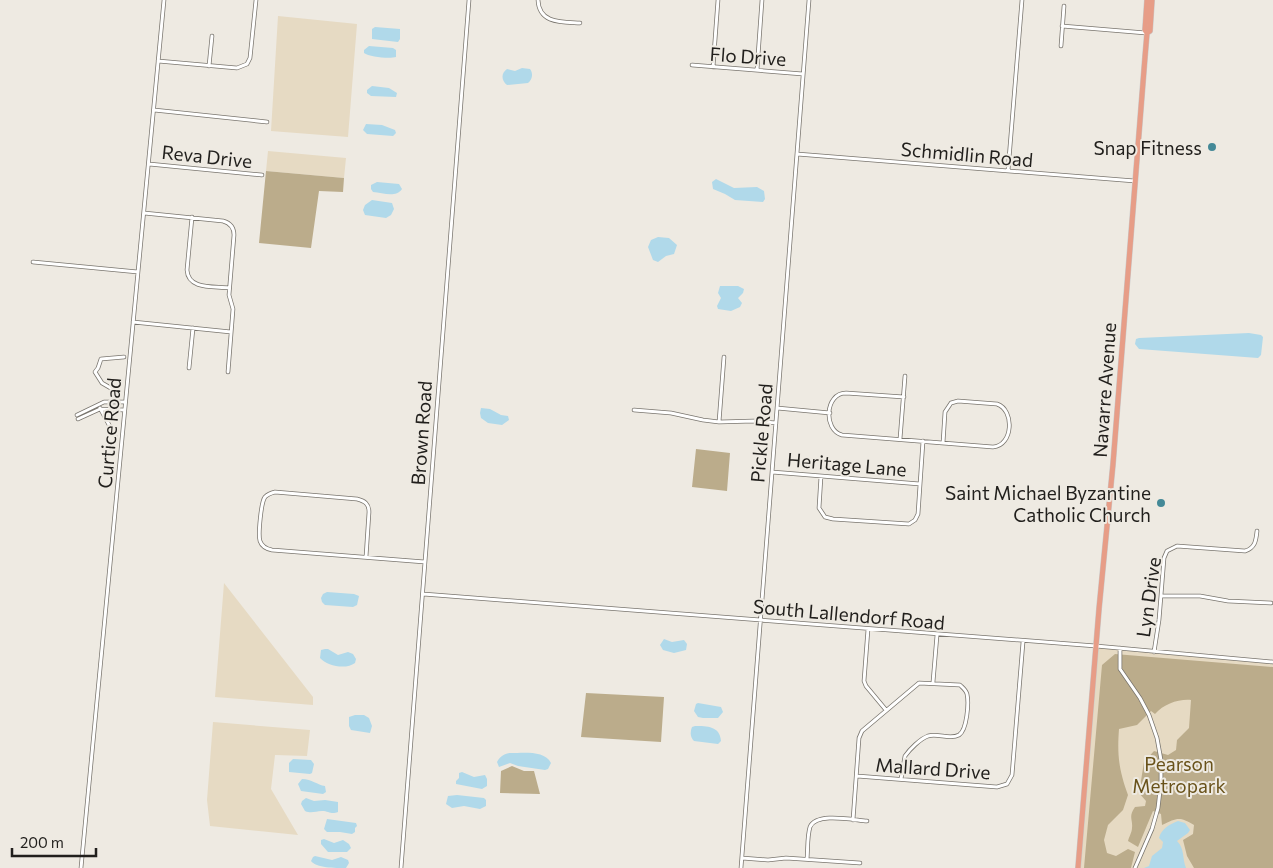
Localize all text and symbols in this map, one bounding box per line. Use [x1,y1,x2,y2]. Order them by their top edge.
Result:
street label: Flo Drive [709,42,787,70]
place label: Snap Fitness [1093,136,1202,159]
street label: Schmidlin Road [900,137,1034,171]
street label: Reva Drive [161,140,253,172]
marker: Snap Fitness [1206,141,1218,153]
street label: Navarre Avenue [1088,322,1120,458]
street label: Curtice Road [93,377,125,489]
street label: Brown Road [406,380,436,486]
street label: Pickle Road [745,383,777,483]
street label: Heritage Lane [786,447,908,481]
place label: Saint Michael Byzantine Catholic Church [945,481,1151,526]
marker: Saint Michael Byzantine Catholic Church [1155,497,1167,509]
street label: Lyn Drive [1131,555,1165,639]
street label: South Lallendorf Road [752,594,946,634]
park label: Pearson Metropark [1132,752,1226,797]
street label: Mallard Drive [875,753,991,783]
scale bar [12,826,96,858]
text: 200 m [20,833,64,851]

